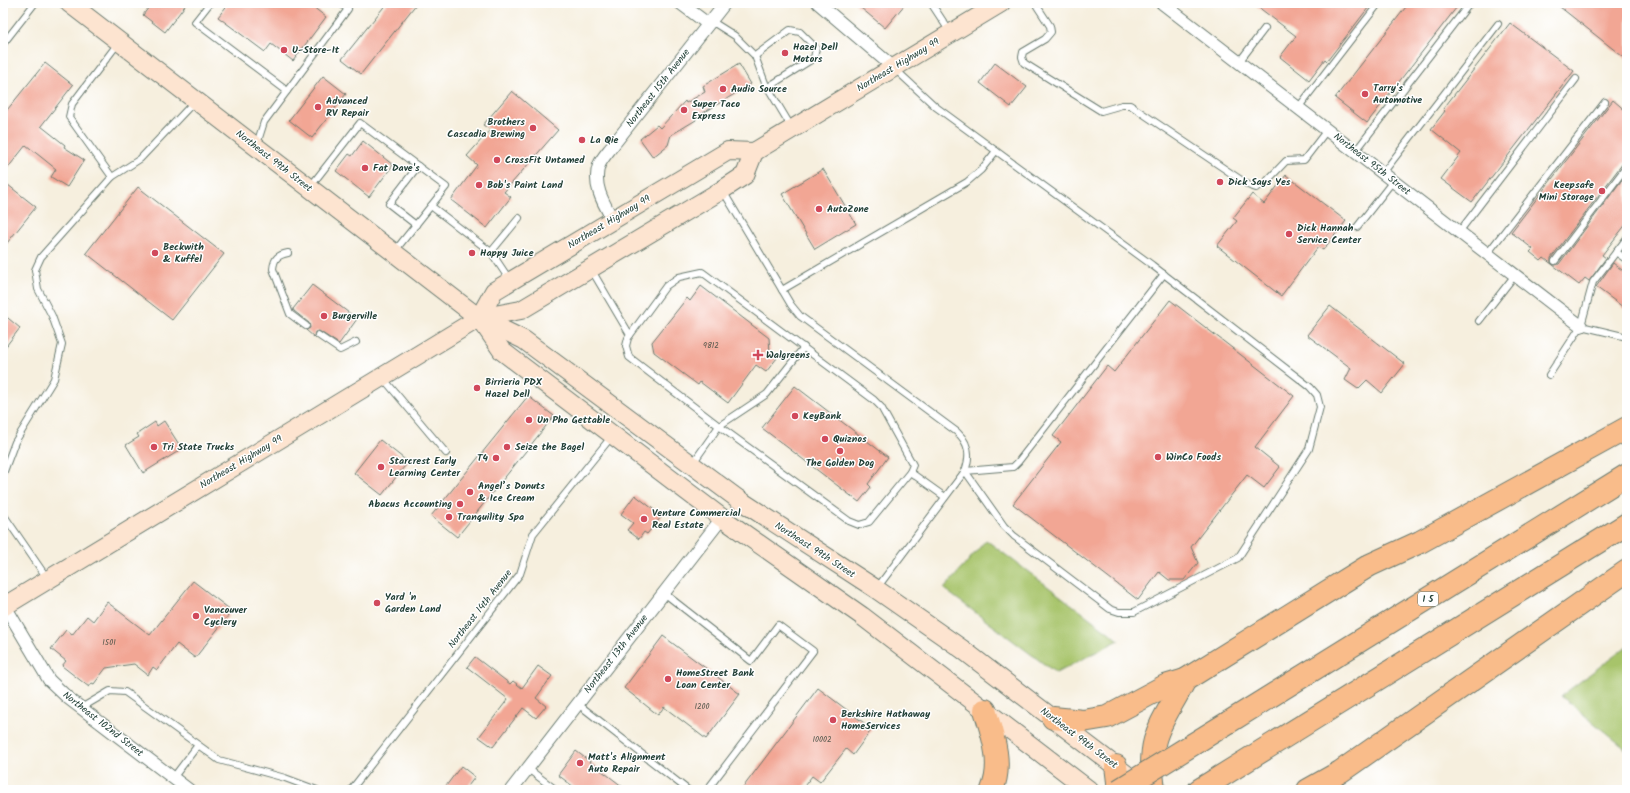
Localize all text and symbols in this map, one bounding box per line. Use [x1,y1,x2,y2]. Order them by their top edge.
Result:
street label: Northeast Highway 99 [853,34,943,96]
place label: Hazel Dell Motors [793,39,838,67]
place label: U-Store-It [292,42,340,58]
marker: U-Store-It [279,45,289,55]
street label: Northeast 15th Avenue [622,45,694,131]
marker: Hazel Dell Motors [780,48,790,58]
place label: Tarry's Automotive [1373,80,1422,108]
place label: Audio Source [731,81,787,97]
marker: Audio Source [718,84,728,94]
marker: Tarry's Automotive [1360,89,1370,99]
place label: Advanced RV Repair [326,93,369,121]
place label: Super Taco Express [692,96,741,124]
marker: Advanced RV Repair [313,102,323,112]
marker: Super Taco Express [679,105,689,115]
place label: Brothers Cascadia Brewing [447,114,525,142]
marker: Brothers Cascadia Brewing [528,123,538,133]
street label: Northeast 99th Street [232,126,316,196]
street label: Northeast 95th Street [1330,129,1414,199]
place label: La Qie [590,132,619,148]
marker: La Qie [577,135,587,145]
place label: CrossFit Untamed [505,152,585,168]
marker: CrossFit Untamed [492,155,502,165]
place label: Fat Dave's [373,160,420,176]
marker: Fat Dave's [360,163,370,173]
place label: Dick Says Yes [1228,174,1291,190]
place label: Bob's Paint Land [487,177,563,193]
marker: Dick Says Yes [1215,177,1225,187]
place label: Keepsafe Mini Storage [1539,177,1594,205]
marker: Bob's Paint Land [474,180,484,190]
marker: Keepsafe Mini Storage [1597,186,1607,196]
street label: Northeast Highway 99 [564,191,654,253]
place label: AutoZone [827,201,869,217]
marker: AutoZone [814,204,824,214]
place label: Dick Hannah Service Center [1297,220,1361,248]
marker: Dick Hannah Service Center [1284,229,1294,239]
place label: Beckwith & Kuffel [163,239,204,267]
place label: Happy Juice [480,245,534,261]
marker: Beckwith & Kuffel [150,248,160,258]
marker: Happy Juice [467,248,477,258]
place label: Burgerville [332,308,377,324]
marker: Burgerville [319,311,329,321]
house number: 9812 [703,339,719,352]
place label: Walgreens [766,347,810,363]
marker: Walgreens [753,350,763,360]
place label: Birrieria PDX Hazel Dell [485,374,543,402]
marker: Birrieria PDX Hazel Dell [472,383,482,393]
place label: KeyBank [803,408,842,424]
marker: KeyBank [790,411,800,421]
place label: Un Pho Gettable [537,412,610,428]
marker: Un Pho Gettable [524,415,534,425]
street label: Northeast Highway 99 [196,431,286,493]
place label: Quiznos [833,431,867,447]
marker: Quiznos [820,434,830,444]
place label: Tri State Trucks [162,439,235,455]
place label: Seize the Bagel [515,439,584,455]
marker: Tri State Trucks [149,442,159,452]
marker: Seize the Bagel [502,442,512,452]
marker: The Golden Dog [835,446,845,456]
place label: WinCo Foods [1166,449,1222,465]
place label: T4 [477,450,489,466]
marker: WinCo Foods [1153,452,1163,462]
place label: Starcrest Early Learning Center [389,453,460,481]
marker: T4 [491,453,501,463]
place label: The Golden Dog [806,455,875,471]
marker: Starcrest Early Learning Center [376,462,386,472]
place label: Angel’s Donuts & Ice Cream [478,478,545,506]
marker: Angel’s Donuts & Ice Cream [465,487,475,497]
place label: Abacus Accounting [368,496,452,512]
marker: Abacus Accounting [455,499,465,509]
place label: Venture Commercial Real Estate [652,505,741,533]
place label: Tranquility Spa [457,509,524,525]
marker: Tranquility Spa [444,512,454,522]
marker: Venture Commercial Real Estate [639,514,649,524]
street label: Northeast 99th Street [771,518,859,582]
street label: Northeast 14th Avenue [444,566,516,652]
place label: Yard 'n Garden Land [385,589,441,617]
road number: I 5 [1418,592,1438,606]
marker: Yard 'n Garden Land [372,598,382,608]
place label: Vancouver Cyclery [204,602,247,630]
marker: Vancouver Cyclery [191,611,201,621]
street label: Northeast 13th Avenue [580,611,652,697]
house number: 1501 [102,636,116,649]
place label: HomeStreet Bank Loan Center [676,665,755,693]
marker: HomeStreet Bank Loan Center [663,674,673,684]
street label: Northeast 102nd Street [59,687,147,761]
house number: 1200 [694,700,710,713]
street label: Northeast 99th Street [1037,703,1121,773]
place label: Berkshire Hathaway HomeServices [841,706,931,734]
marker: Berkshire Hathaway HomeServices [828,715,838,725]
house number: 10002 [812,733,832,746]
place label: Matt's Alignment Auto Repair [588,749,666,777]
marker: Matt's Alignment Auto Repair [575,758,585,768]

